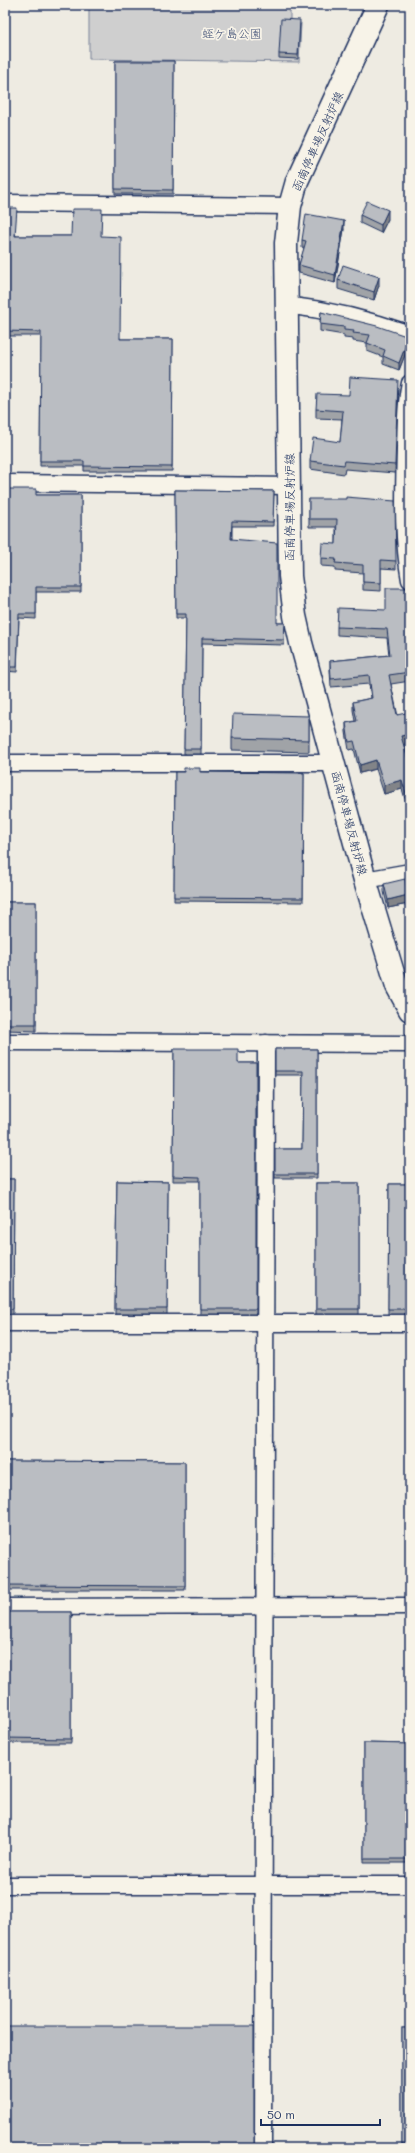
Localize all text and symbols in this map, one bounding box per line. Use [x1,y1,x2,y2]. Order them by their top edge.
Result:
park label: 蛭ケ島公園 [202,25,262,41]
street label: 函南停車場反射炉線 [288,88,346,194]
street label: 函南停車場反射炉線 [281,453,297,561]
street label: 函南停車場反射炉線 [328,769,372,877]
scale bar [261,2101,380,2127]
text: 50 m [267,2106,295,2122]

